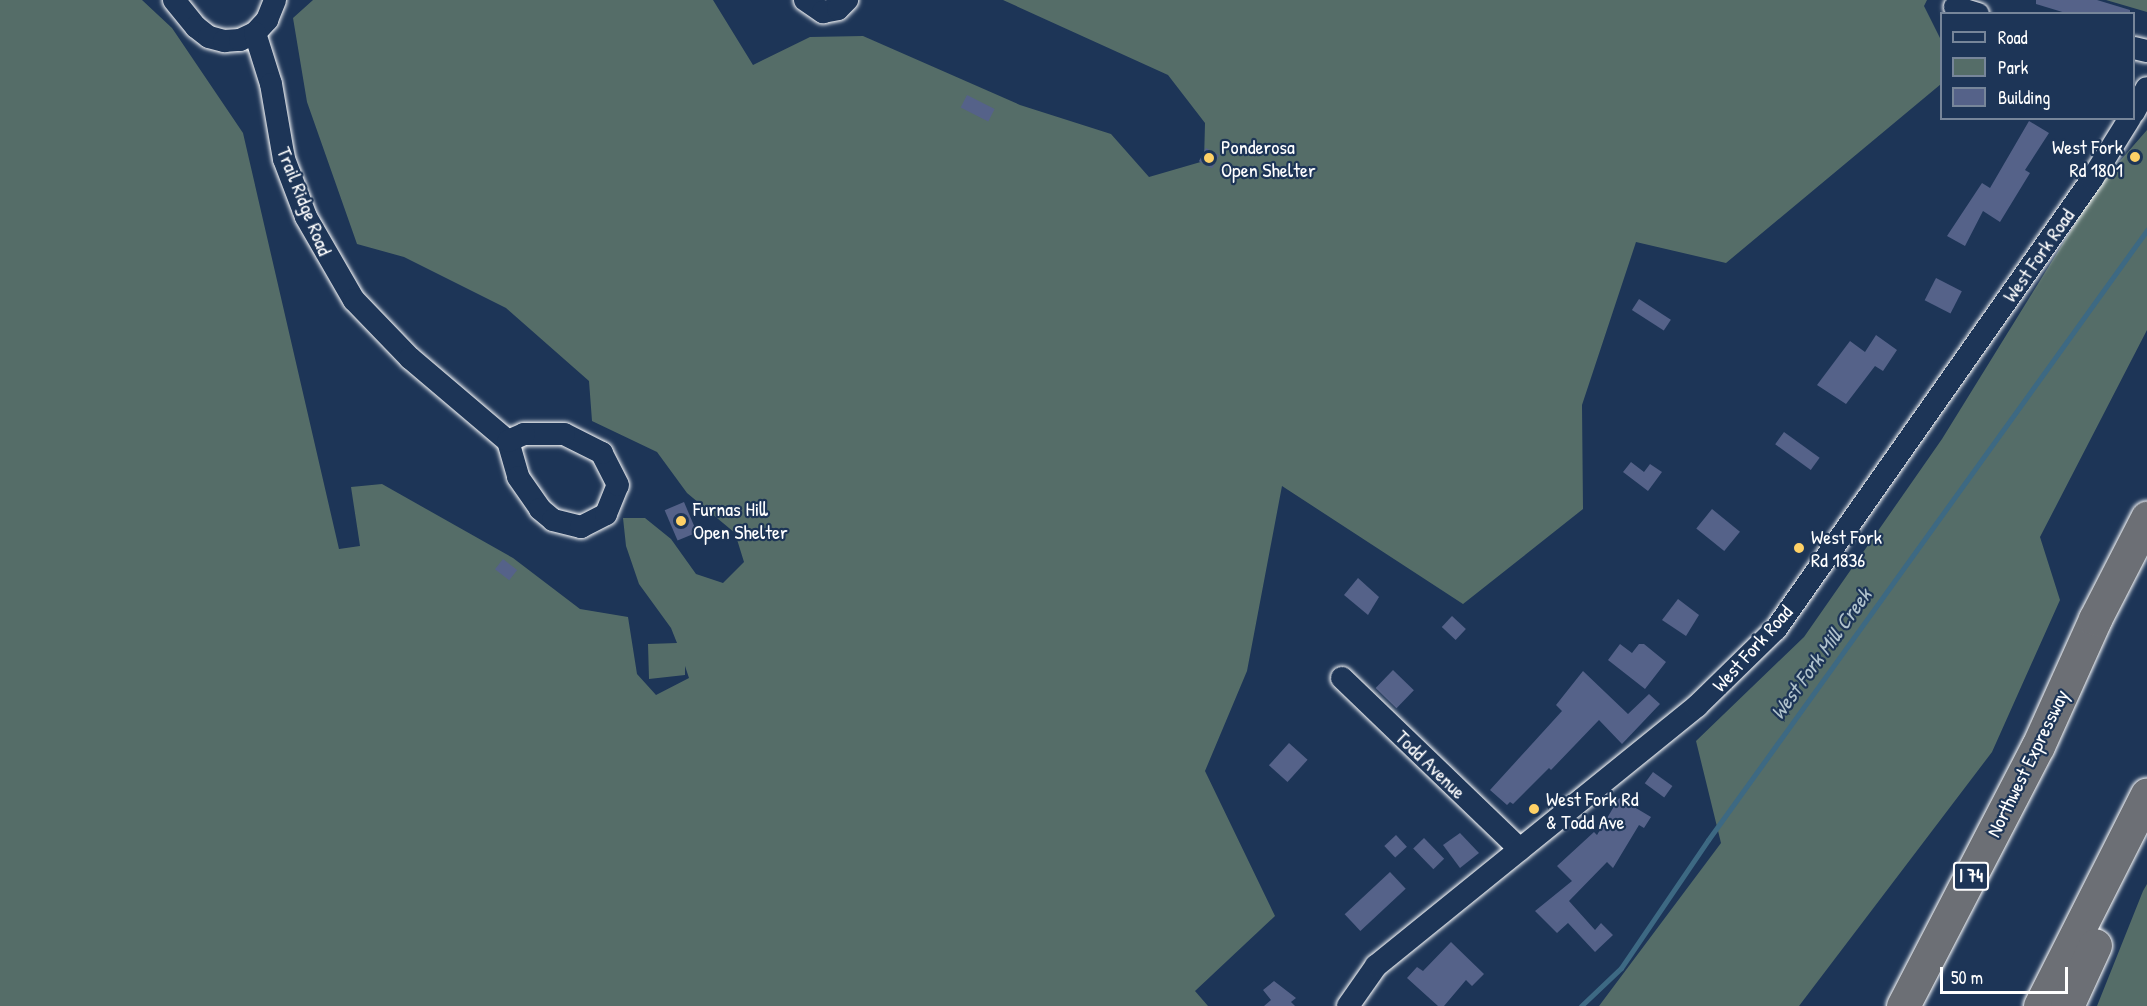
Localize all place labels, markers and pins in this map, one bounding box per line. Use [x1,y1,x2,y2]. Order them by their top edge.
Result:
place label: Ponderosa Open Shelter [1221,134,1316,181]
place label: West Fork Rd 1801 [2052,134,2123,181]
marker: West Fork Rd 1801 [2128,150,2142,164]
marker: Ponderosa Open Shelter [1202,151,1216,165]
place label: Furnas Hill Open Shelter [693,497,788,544]
marker: Furnas Hill Open Shelter [674,514,688,528]
place label: West Fork Rd 1836 [1811,524,1882,571]
marker: West Fork Rd 1836 [1792,541,1806,555]
place label: West Fork Rd & Todd Ave [1546,786,1638,833]
marker: West Fork Rd & Todd Ave [1527,802,1541,816]

